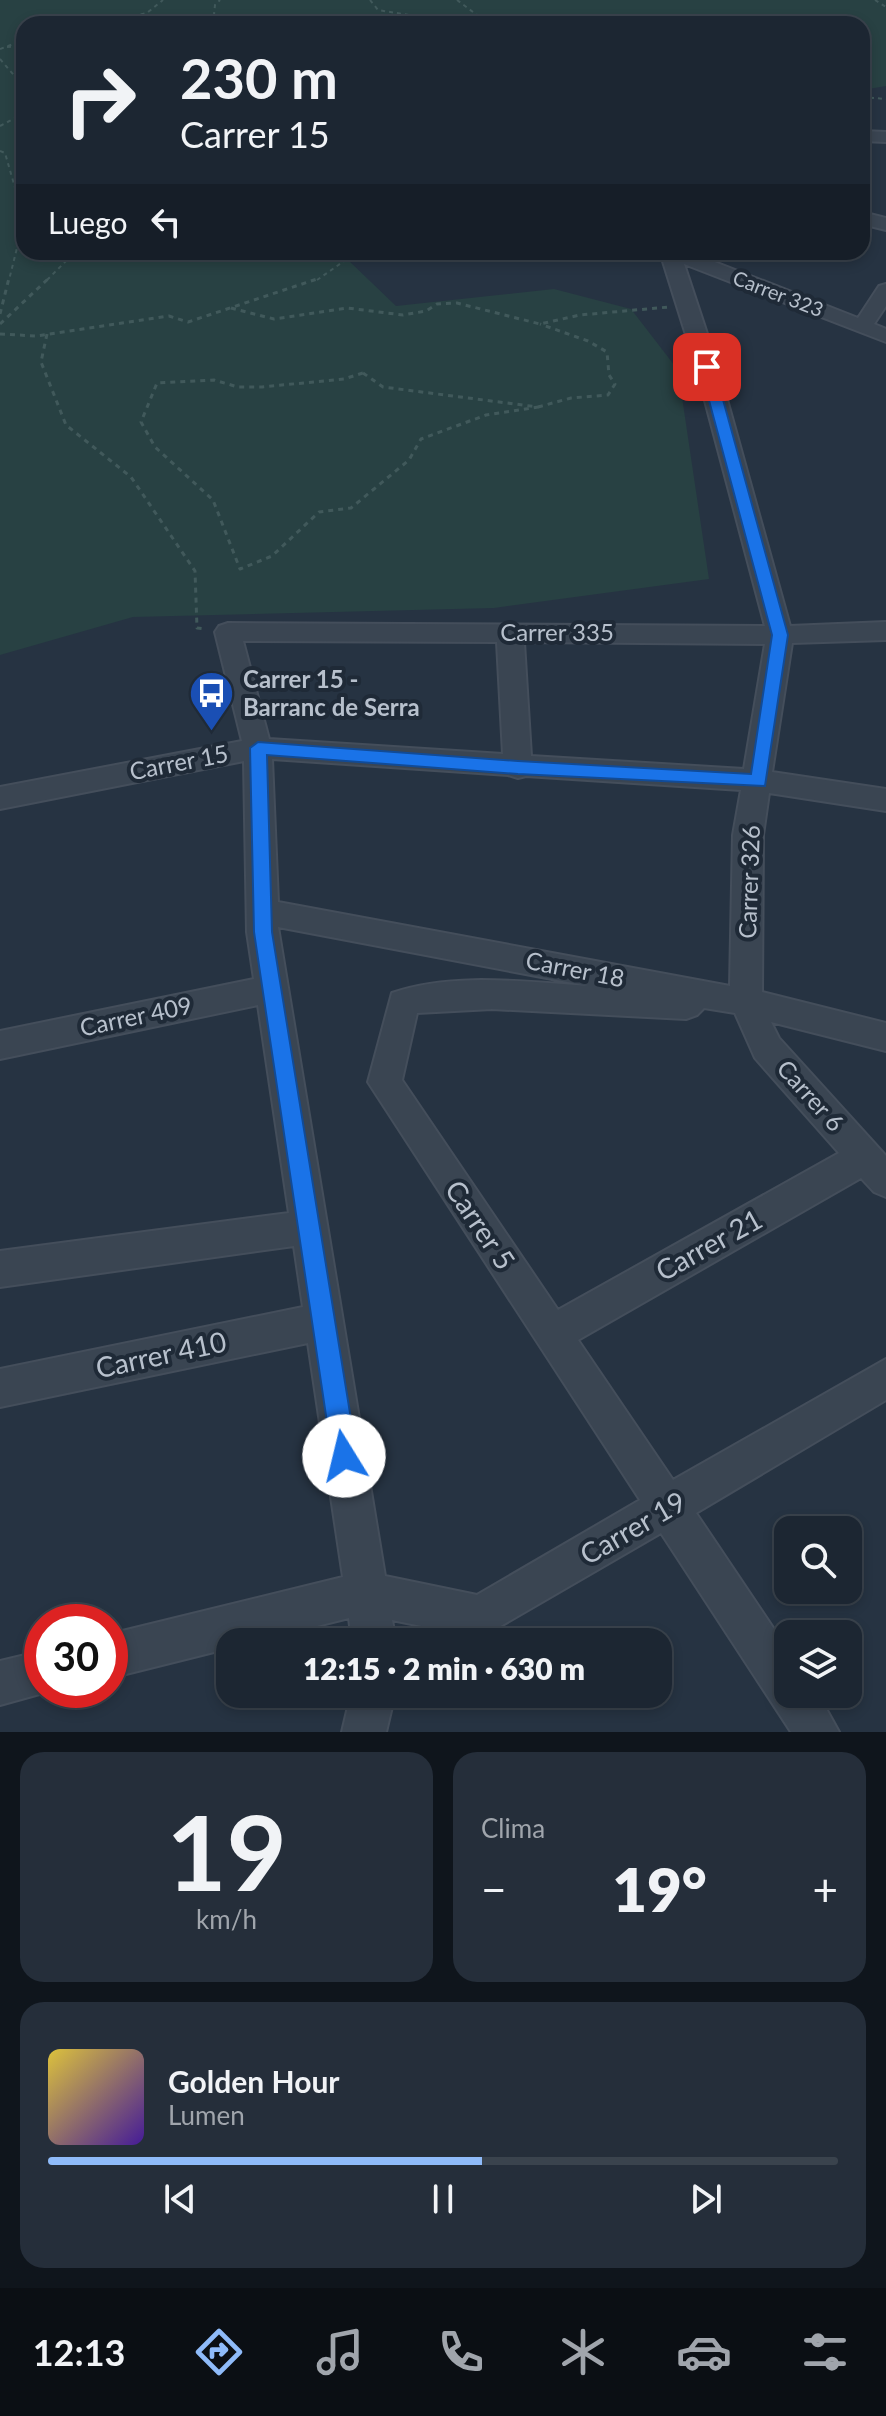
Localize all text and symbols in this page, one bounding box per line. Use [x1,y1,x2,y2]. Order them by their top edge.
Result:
text: 230 m [180,44,338,111]
icon: right [48,48,152,152]
text: Carrer 15 [180,112,330,156]
icon: left [144,200,188,244]
text: Luego [48,204,128,240]
street label: Carrer 323 [730,265,827,321]
pin [673,333,741,401]
icon: arrive [685,345,729,389]
street label: Carrer 335 [500,617,614,646]
place label: Carrer 15 - Barranc de Serra [243,664,420,721]
bus stop icon: Carrer 15 - Barranc de Serra [188,670,236,733]
street label: Carrer 15 [127,738,230,785]
street label: Carrer 326 [732,825,765,939]
street label: Carrer 18 [524,945,627,992]
street label: Carrer 409 [77,990,194,1042]
street label: Carrer 6 [772,1053,851,1137]
street label: Carrer 5 [439,1173,523,1275]
street label: Carrer 21 [649,1201,768,1287]
street label: Carrer 410 [92,1324,229,1384]
position arrow [302,1414,386,1498]
street label: Carrer 19 [574,1483,691,1571]
map controls [774,1516,862,1708]
button: search [774,1516,862,1604]
speed limit sign: 30 [24,1604,128,1708]
button: layers [774,1620,862,1708]
text: 12:15 · 2 min · 630 m [303,1650,585,1686]
text: 19 [166,1788,287,1913]
text: Clima [481,1812,545,1844]
text: 19° [612,1853,707,1925]
text: − [481,1863,507,1915]
text: + [812,1863,838,1915]
text: km/h [196,1903,257,1935]
text: Golden Hour [168,2063,340,2099]
text: Lumen [168,2099,245,2131]
icon: previous [158,2177,202,2221]
icon: pause [421,2177,465,2221]
icon: next [684,2177,728,2221]
icon: directions [191,2324,247,2380]
icon: music [312,2324,368,2380]
icon: phone [433,2324,489,2380]
icon: climate [555,2324,611,2380]
icon: car [676,2324,732,2380]
icon: filters [797,2324,853,2380]
text: 12:13 [33,2330,125,2374]

